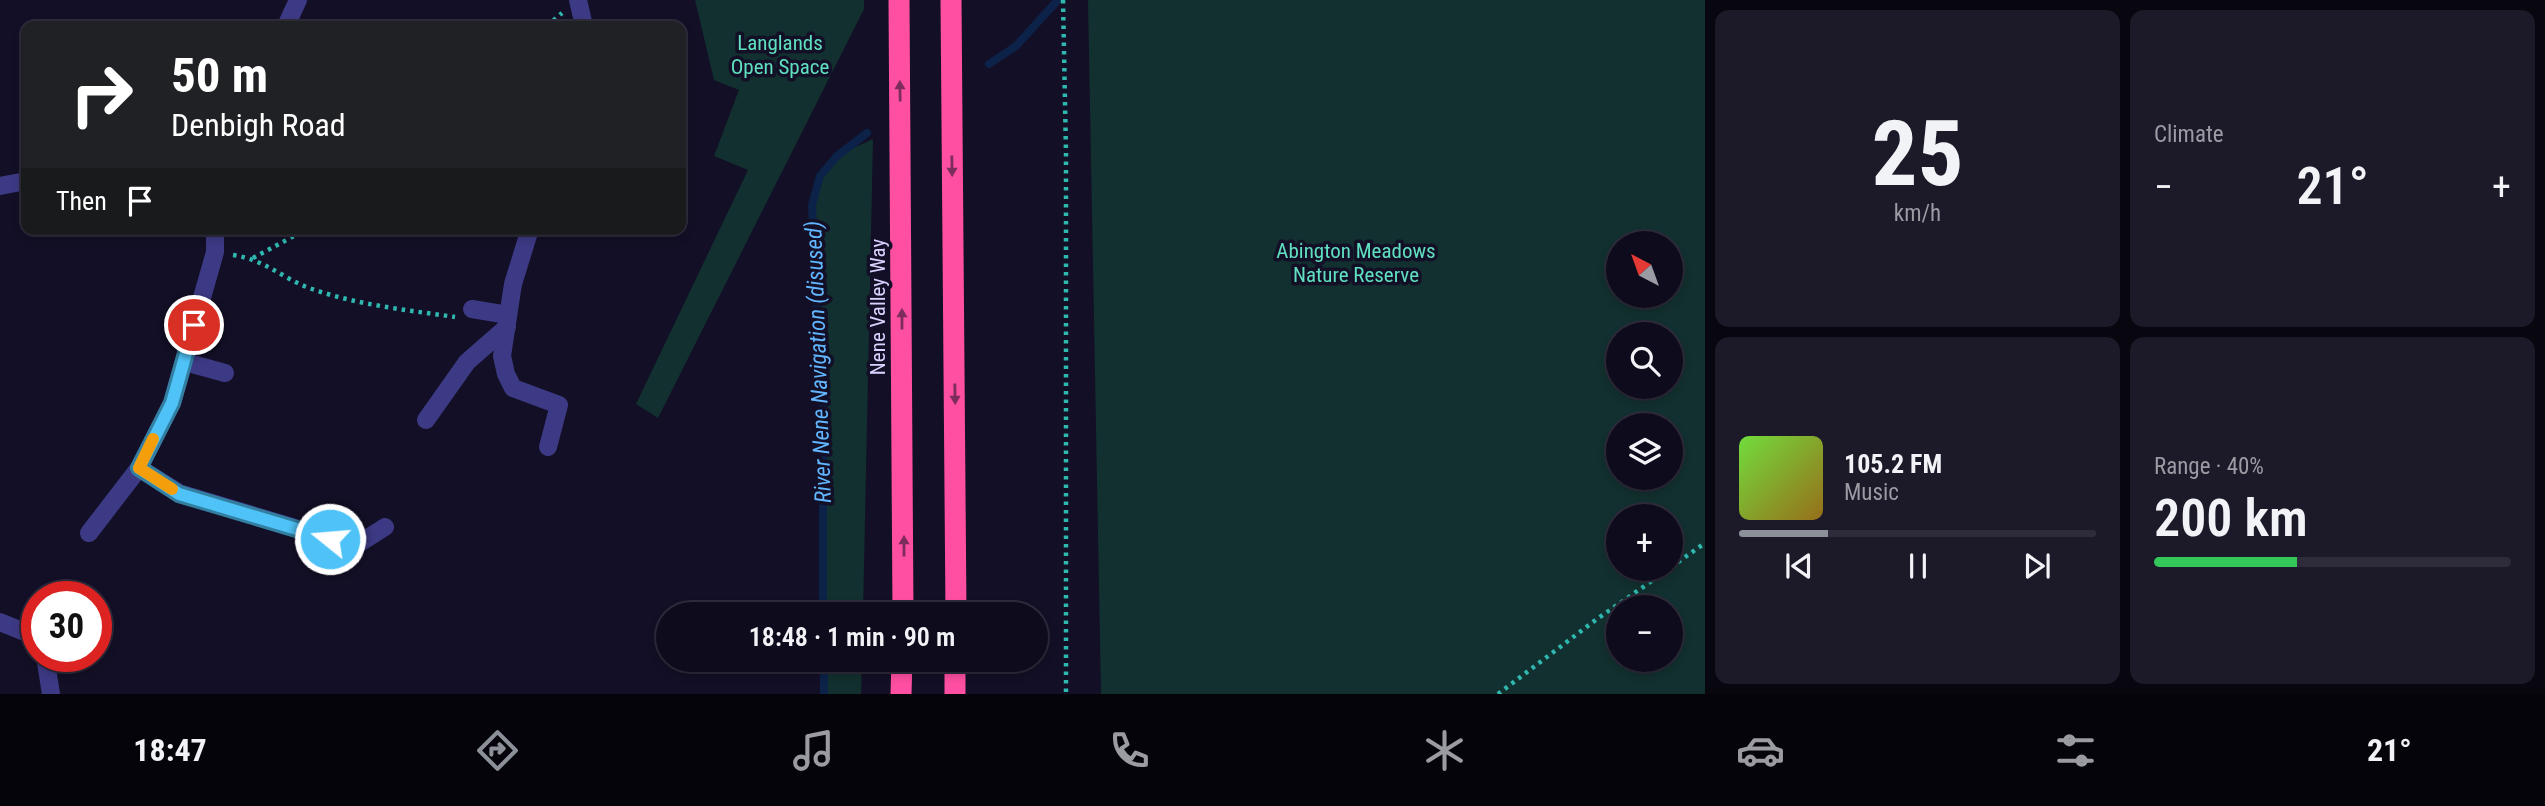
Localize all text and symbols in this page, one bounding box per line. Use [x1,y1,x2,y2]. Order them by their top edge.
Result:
park label: Langlands Open Space [731,31,829,79]
text: 50 m [171,47,268,104]
icon: right [56,49,147,140]
one-way arrow [894,80,906,102]
text: 25 [1872,101,1963,207]
text: Denbigh Road [171,106,346,144]
text: Climate [2154,121,2224,148]
one-way arrow [946,155,958,177]
text: 21° [2296,156,2369,217]
text: − [2154,165,2173,209]
text: + [2492,165,2511,209]
icon: arrive [121,182,159,220]
text: Then [56,186,107,216]
text: km/h [1894,200,1941,227]
water label: River Nene Navigation (disused) [800,220,837,504]
north arrow [1606,231,1684,308]
map controls [1606,231,1683,672]
street label: Nene Valley Way [866,239,890,375]
park label: Abington Meadows Nature Reserve [1276,239,1436,287]
pin [164,295,224,355]
icon: arrive [175,306,213,344]
one-way arrow [896,307,908,329]
button: search [1606,322,1683,399]
one-way arrow [949,383,960,405]
button: layers [1606,413,1683,490]
text: 105.2 FM [1844,449,1942,479]
text: Range · 40% [2154,453,2264,480]
text: Music [1844,479,1899,506]
text: 200 km [2154,488,2308,549]
position arrow [293,502,367,576]
button: + [1606,504,1683,581]
one-way arrow [898,535,910,557]
icon: previous [1780,547,1818,585]
icon: pause [1899,547,1937,585]
icon: next [2018,547,2056,585]
speed limit sign: 30 [21,581,112,672]
button: − [1606,595,1683,672]
text: 18:48 · 1 min · 90 m [749,622,955,652]
icon: directions [473,726,522,775]
icon: music [789,726,838,775]
icon: phone [1105,726,1154,775]
icon: climate [1420,726,1469,775]
icon: car [1736,726,1785,775]
icon: filters [2051,726,2100,775]
text: 18:47 [133,731,207,769]
text: 21° [2367,731,2412,769]

